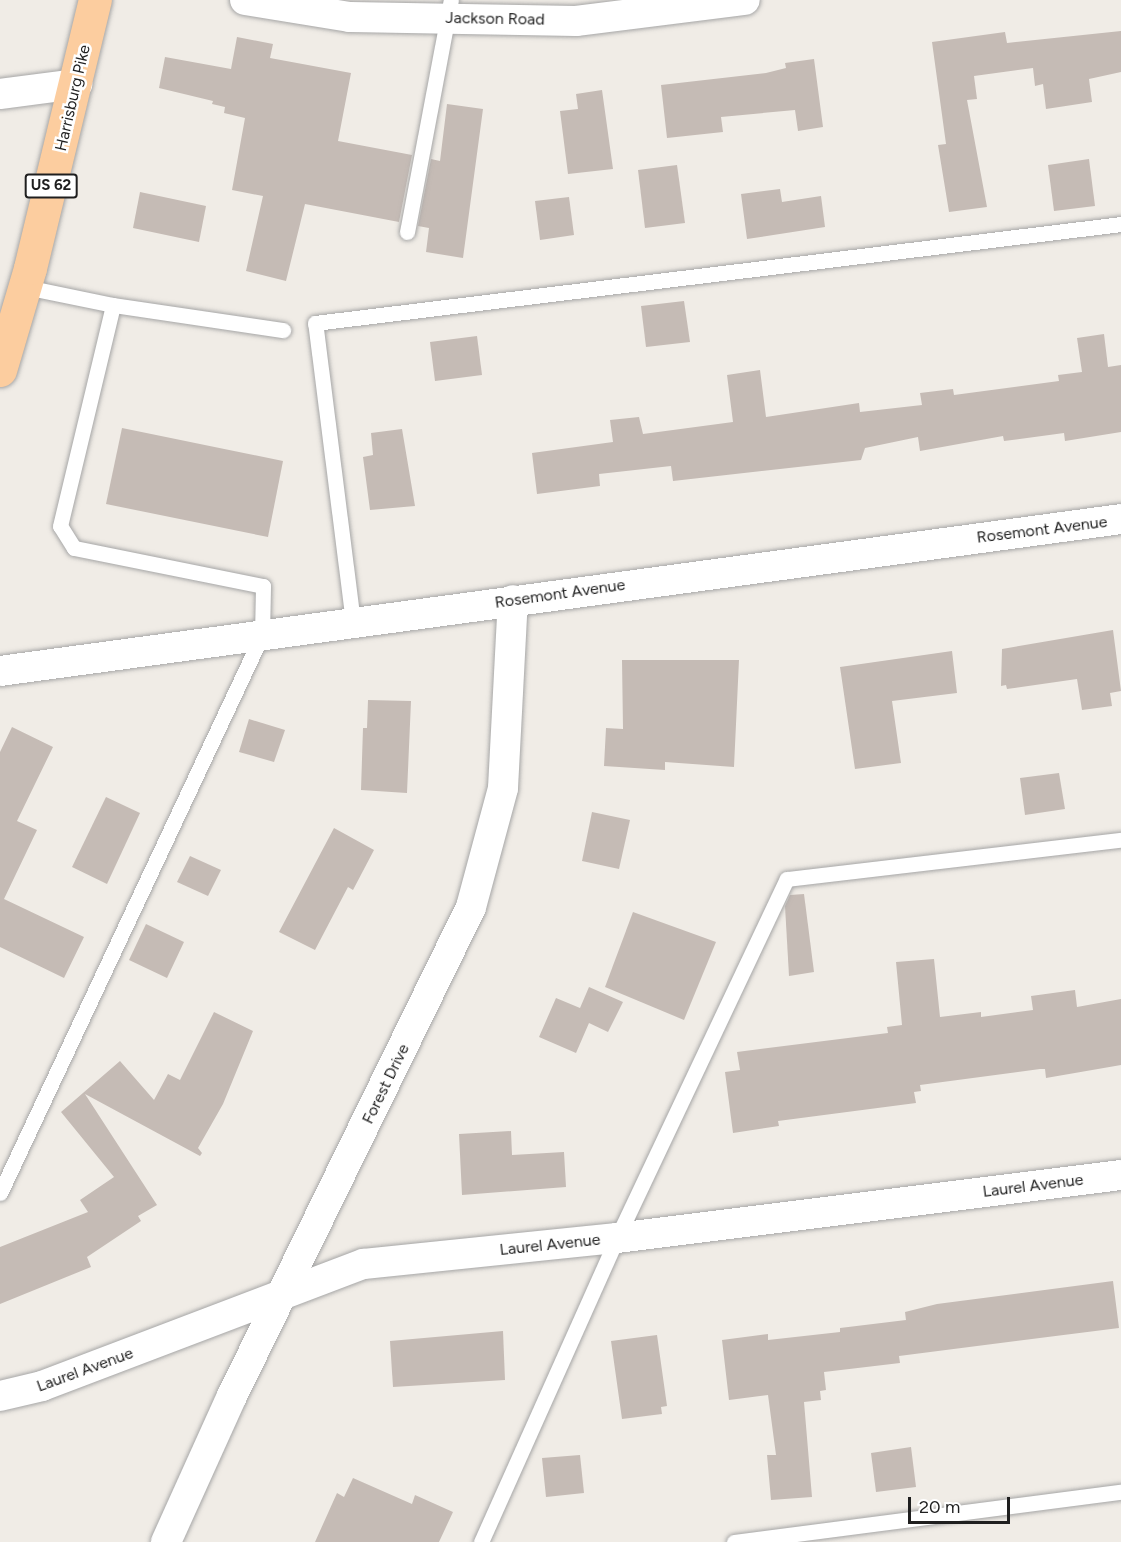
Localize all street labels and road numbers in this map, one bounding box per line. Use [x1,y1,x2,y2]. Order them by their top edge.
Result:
street label: Jackson Road [445,9,545,29]
street label: Harrisburg Pike [51,43,95,153]
road number: US 62 [24,174,78,198]
street label: Rosemont Avenue [976,512,1108,548]
street label: Rosemont Avenue [494,575,626,613]
street label: Forest Drive [358,1041,414,1127]
street label: Laurel Avenue [982,1170,1084,1202]
street label: Laurel Avenue [499,1230,601,1260]
street label: Laurel Avenue [34,1344,136,1396]

